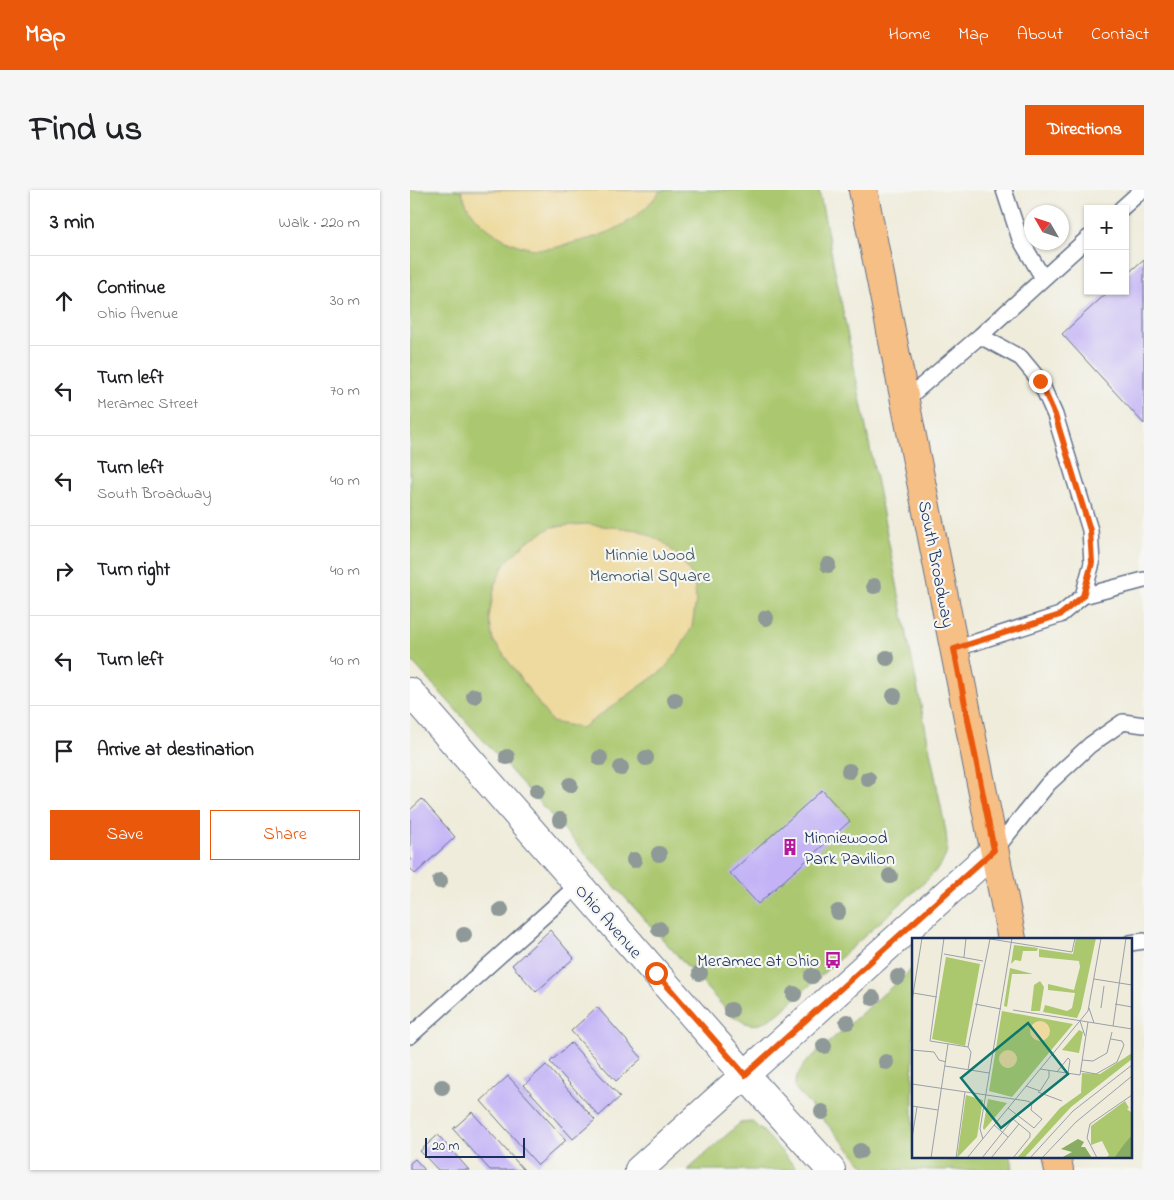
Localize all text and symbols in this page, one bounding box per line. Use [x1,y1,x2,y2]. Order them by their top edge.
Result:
text: Map [25,18,66,53]
text: Home [889,22,930,48]
text: Map [958,22,989,48]
text: About [1017,22,1063,48]
text: Contact [1091,22,1149,48]
text: Find us [30,105,142,156]
button: Directions [1025,105,1144,155]
north arrow [1024,205,1069,250]
map controls [1084,205,1129,295]
button: + [1084,205,1129,250]
text: 3 min [50,208,94,238]
text: Walk · 220 m [279,211,360,235]
button: − [1084,250,1129,295]
text: Continue [97,275,165,302]
icon: ahead [50,287,78,315]
text: 30 m [330,289,360,313]
text: Ohio Avenue [97,302,178,326]
text: Turn left [97,365,164,392]
route end [1029,370,1052,393]
icon: left [50,377,78,405]
text: 70 m [330,379,360,403]
text: Meramec Street [97,392,199,416]
text: Turn left [97,455,164,482]
icon: left [50,467,78,495]
text: 40 m [330,469,360,493]
text: South Broadway [97,482,211,506]
street label: South Broadway [910,499,960,630]
park label: Minnie Wood Memorial Square [589,543,711,590]
icon: right [50,557,78,585]
text: Turn right [97,557,170,584]
text: 40 m [330,559,360,583]
icon: left [50,647,78,675]
text: Turn left [97,647,164,674]
text: 40 m [330,649,360,673]
icon: arrive [50,737,78,765]
text: Arrive at destination [97,737,254,764]
button: Save [50,810,200,860]
button: Share [210,810,360,860]
place label: Minniewood Park Pavilion [804,826,895,873]
building icon: Minniewood Park Pavilion [780,837,800,857]
street label: Ohio Avenue [568,879,648,966]
inset map [912,938,1132,1158]
place label: Meramec at Ohio [697,949,819,975]
bus stop icon: Meramec at Ohio [823,950,843,970]
route start [645,962,668,985]
scale bar [425,1135,525,1158]
text: 20 m [432,1136,459,1157]

